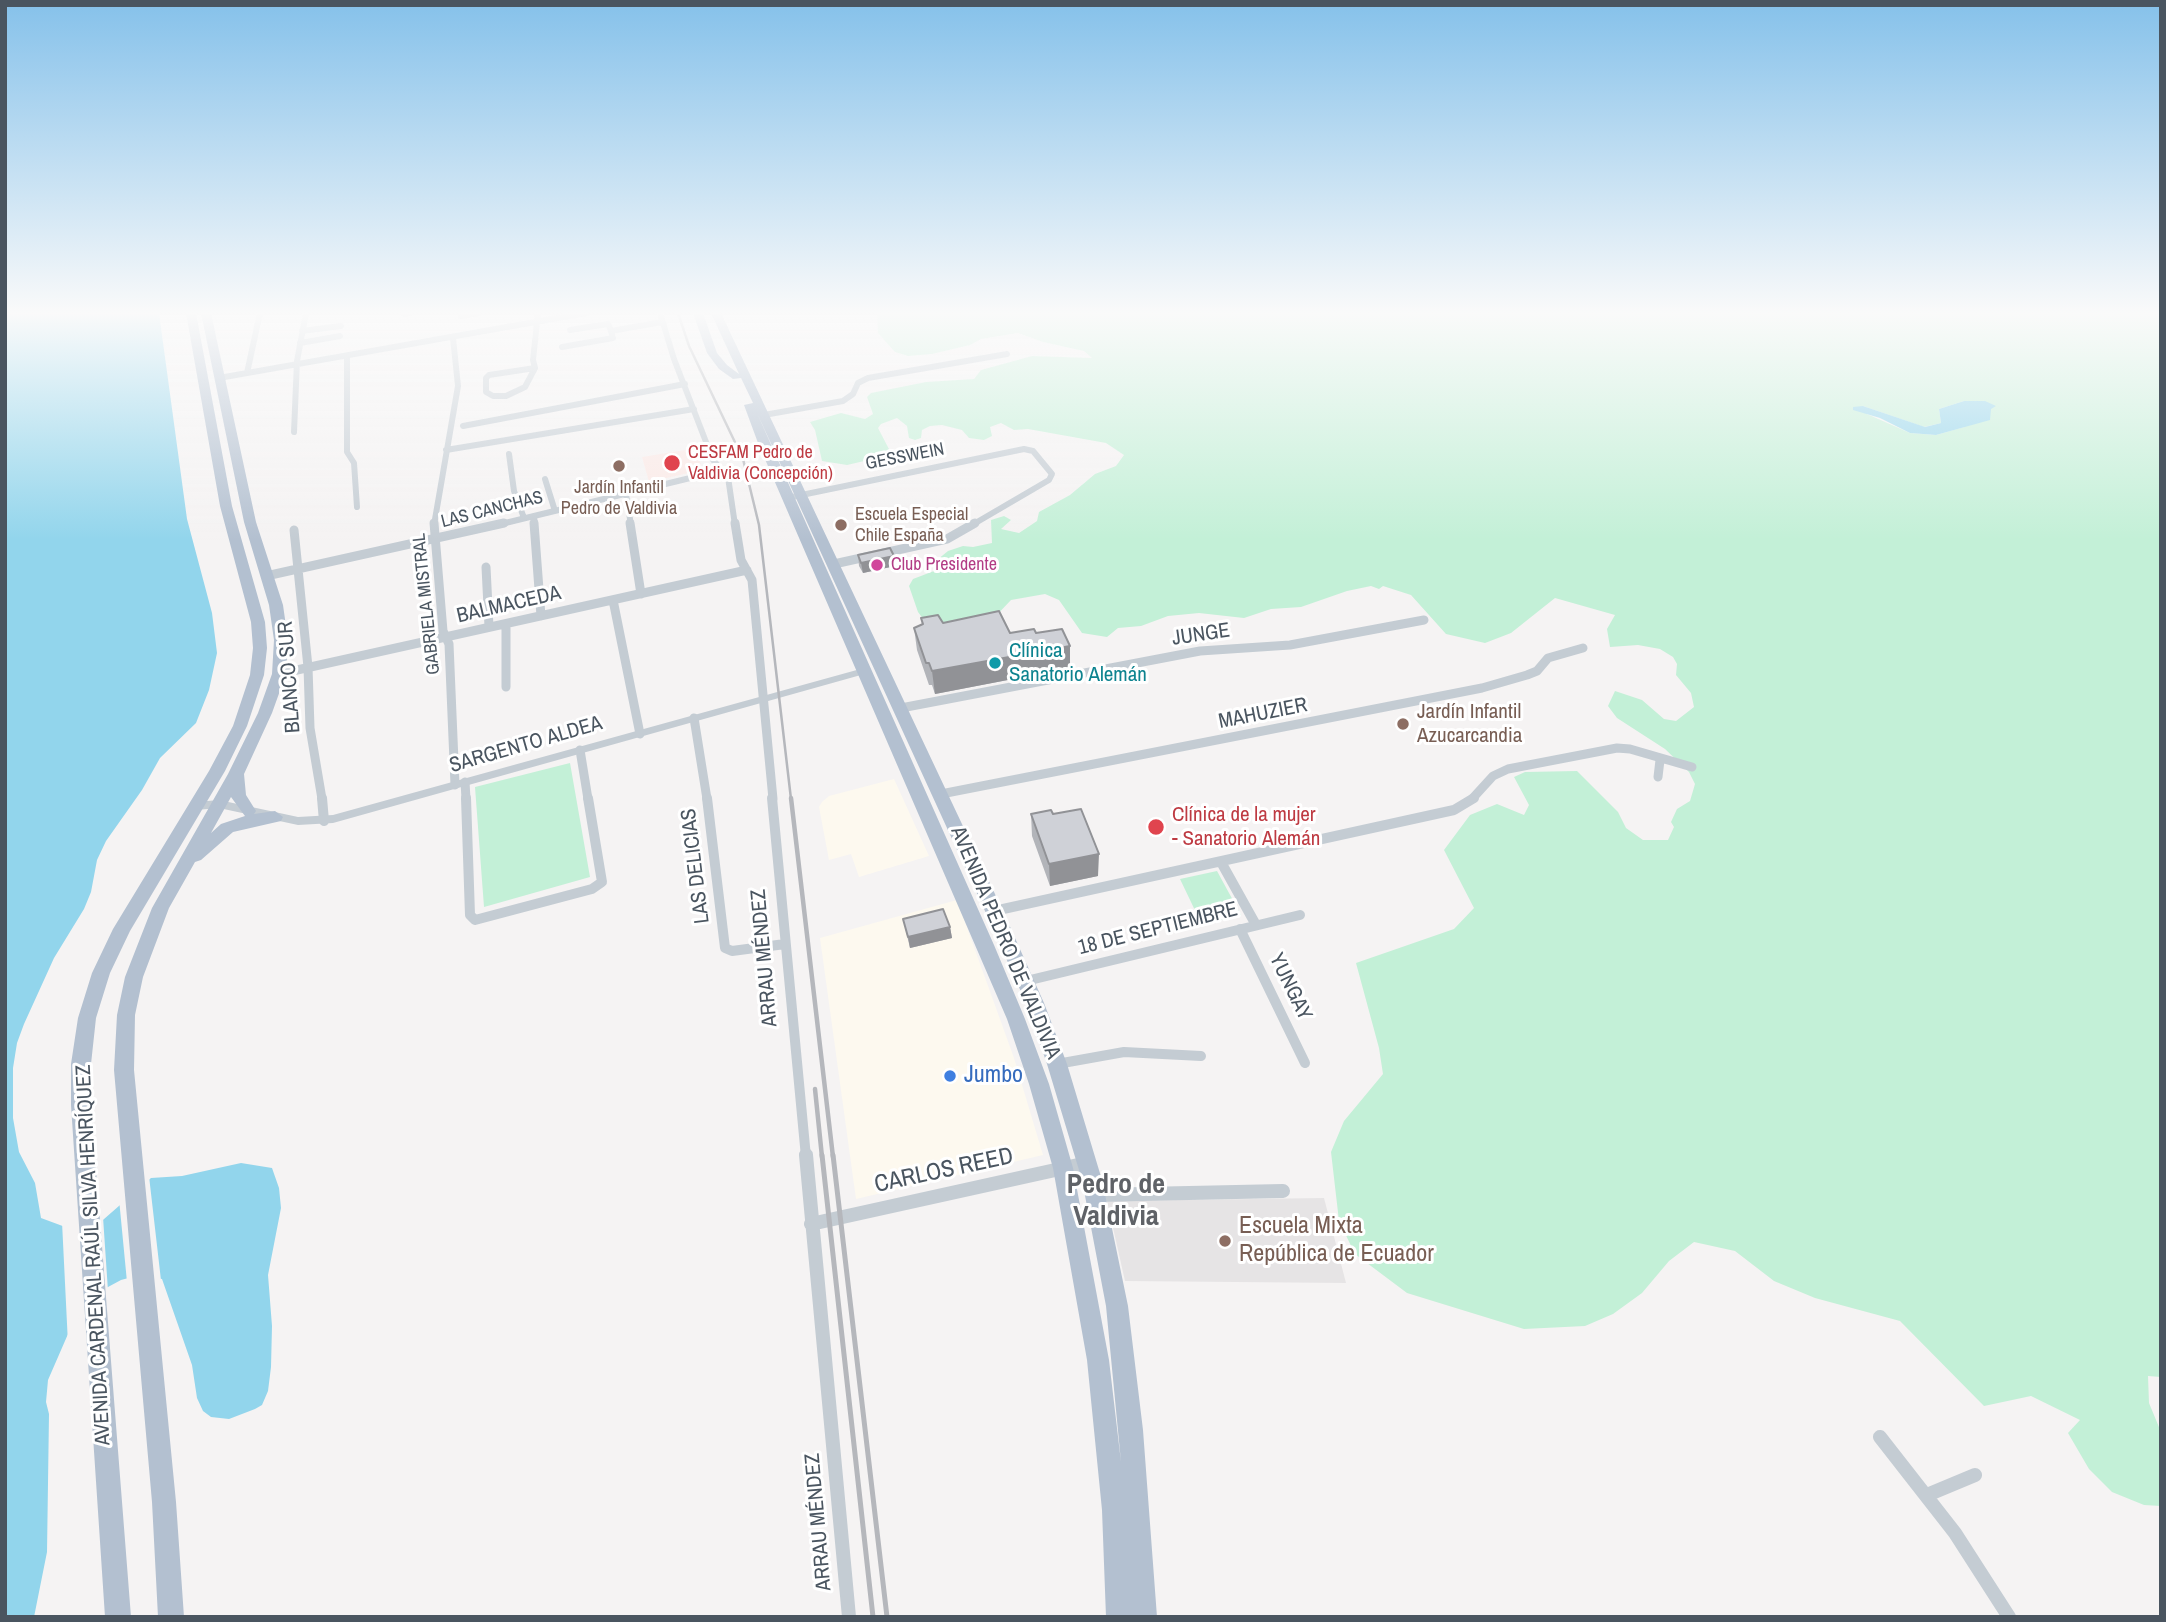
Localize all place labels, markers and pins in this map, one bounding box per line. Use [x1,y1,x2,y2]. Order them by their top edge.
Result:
place label: CESFAM Pedro de Valdivia (Concepción) [688,442,833,484]
marker: CESFAM Pedro de Valdivia (Concepción) [662,453,682,473]
marker: Jardín Infantil Pedro de Valdivia [611,458,627,474]
place label: Jardín Infantil Pedro de Valdivia [561,477,677,520]
place label: Escuela Especial Chile España [855,504,968,546]
marker: Escuela Especial Chile España [833,517,849,533]
place label: Club Presidente [891,554,997,576]
marker: Club Presidente [869,557,885,573]
place label: Clínica Sanatorio Alemán [1009,638,1147,688]
marker: Clínica Sanatorio Alemán [987,655,1003,671]
place label: Jardín Infantil Azucarcandia [1417,699,1522,749]
marker: Jardín Infantil Azucarcandia [1395,716,1411,732]
place label: Clínica de la mujer - Sanatorio Alemán [1172,802,1320,852]
marker: Clínica de la mujer - Sanatorio Alemán [1146,817,1166,837]
place label: Jumbo [964,1062,1023,1090]
marker: Jumbo [942,1068,958,1084]
place label: Escuela Mixta República de Ecuador [1239,1213,1434,1269]
marker: Escuela Mixta República de Ecuador [1217,1233,1233,1249]

